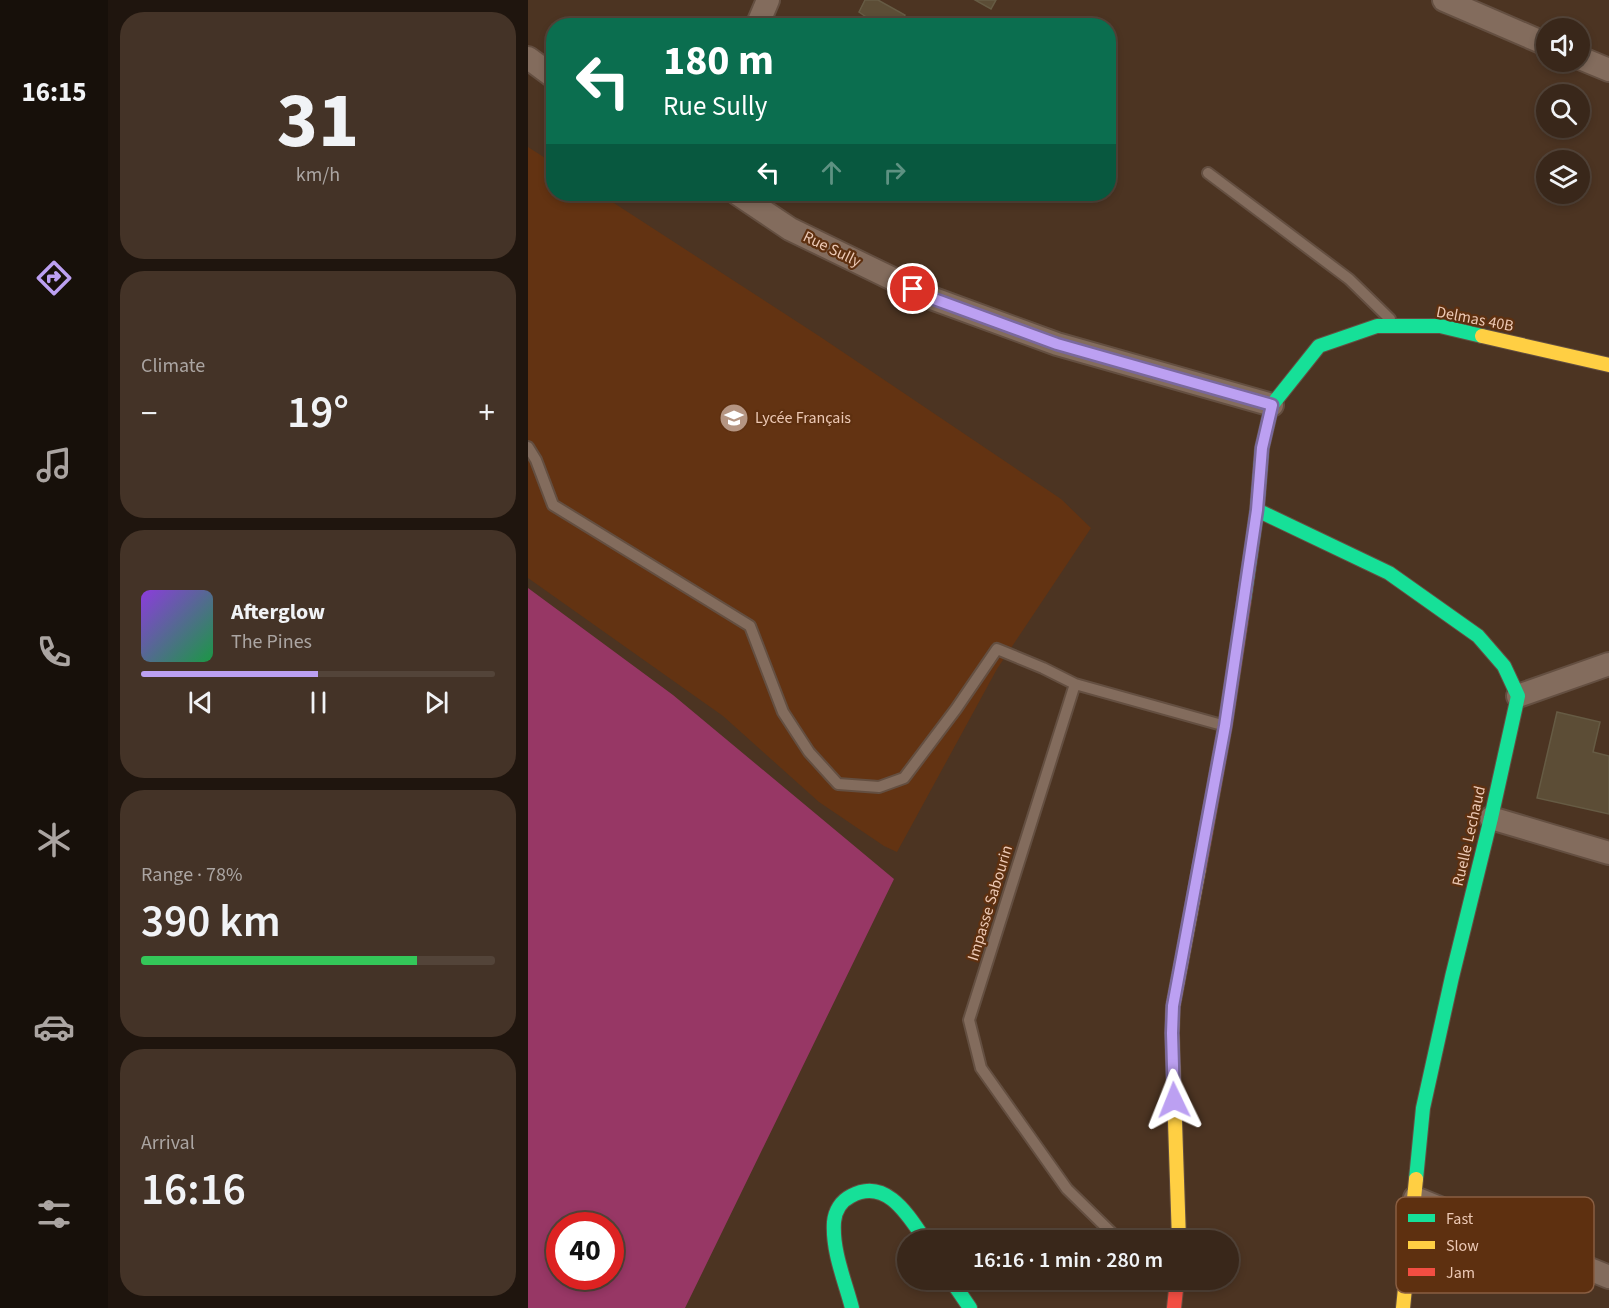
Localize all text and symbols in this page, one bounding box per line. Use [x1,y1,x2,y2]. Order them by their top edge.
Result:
map controls [1536,18,1590,204]
button: sound [1536,18,1590,72]
text: 180 m [663,31,774,91]
icon: left [564,42,642,120]
text: 31 [277,66,359,177]
text: 16:15 [21,73,87,112]
button: search [1536,84,1590,138]
text: Rue Sully [663,87,767,126]
button: layers [1536,150,1590,204]
icon: left [752,156,785,189]
icon: ahead [815,156,848,189]
icon: right [878,156,911,189]
text: km/h [296,161,340,189]
street label: Rue Sully [799,226,865,273]
icon: directions [33,257,75,299]
pin [887,263,938,314]
icon: arrive [896,272,929,305]
street label: Delmas 40B [1434,301,1516,337]
text: Climate [141,352,205,380]
text: 19° [287,381,349,445]
text: − [141,390,157,437]
text: + [479,390,495,437]
school or university icon: Lycée Français [718,402,750,434]
place label: Lycée Français [755,407,851,429]
icon: music [33,444,75,486]
text: Afterglow [231,596,325,628]
text: The Pines [231,628,312,656]
icon: phone [33,631,75,673]
icon: previous [184,686,217,719]
icon: pause [302,686,335,719]
icon: next [420,686,453,719]
street label: Ruelle Lechaud [1447,784,1491,888]
icon: climate [33,819,75,861]
street label: Impasse Sabourin [962,842,1018,964]
text: Range · 78% [141,861,242,889]
text: 390 km [141,890,281,954]
icon: car [33,1006,75,1048]
position arrow [1142,1068,1206,1132]
text: Arrival [141,1129,195,1157]
text: 16:16 [141,1158,246,1222]
icon: filters [33,1193,75,1235]
legend [1396,1197,1594,1293]
text: Fast [1446,1208,1474,1230]
speed limit sign: 40 [546,1212,624,1290]
text: Slow [1446,1235,1479,1257]
text: 16:16 · 1 min · 280 m [973,1244,1163,1276]
text: Jam [1446,1262,1475,1284]

